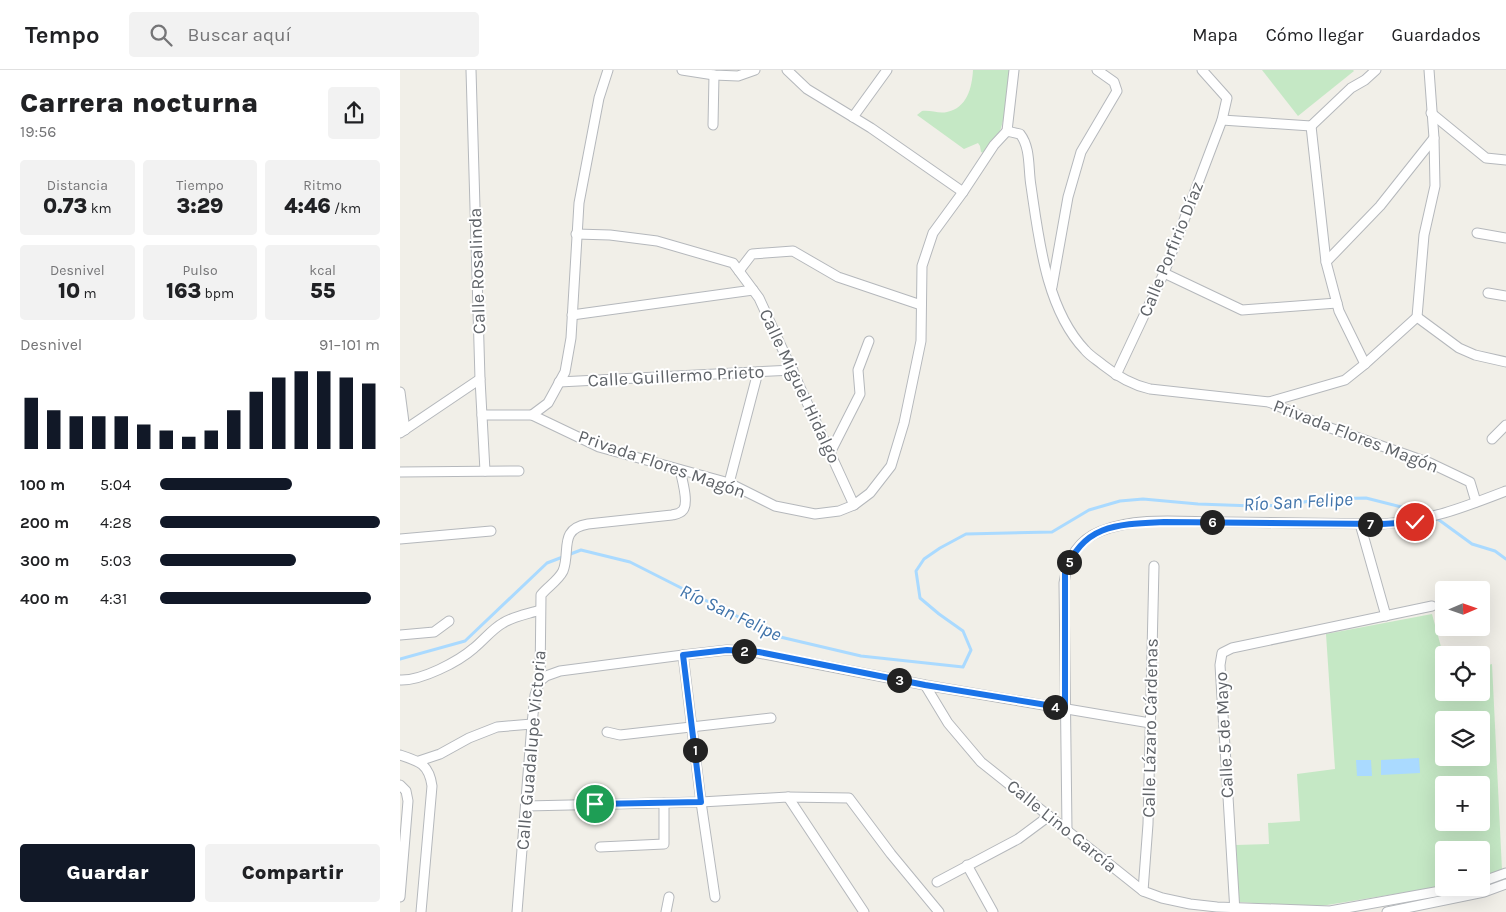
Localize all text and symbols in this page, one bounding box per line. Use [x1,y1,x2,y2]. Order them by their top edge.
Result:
search box [129,12,479,57]
text: Tempo [25,21,99,49]
icon: search [147,21,175,49]
text: Buscar aquí [187,24,291,46]
text: Mapa [1192,24,1238,46]
text: Cómo llegar [1266,24,1364,46]
text: Guardados [1392,24,1481,46]
text: Carrera nocturna [20,86,258,119]
button: share [328,87,380,139]
text: 19:56 [20,122,56,141]
text: Distancia [47,177,108,194]
text: Tiempo [176,177,224,194]
text: Ritmo [303,177,342,194]
street label: Calle Porfirio Díaz [1134,178,1208,320]
text: 0.73 [43,194,87,218]
text: 3:29 [176,194,224,218]
text: 4:46 [284,194,331,218]
text: km [87,200,112,217]
text: /km [331,200,361,217]
street label: Calle Rosalinda [464,207,490,335]
text: Desnivel [50,262,105,279]
text: Pulso [182,262,218,279]
text: kcal [309,262,336,279]
text: 10 [58,279,80,303]
text: 163 [166,279,201,303]
text: 55 [310,279,335,303]
text: m [80,285,97,302]
text: bpm [201,285,234,302]
street label: Calle Miguel Hidalgo [755,305,845,467]
text: Desnivel [20,335,82,354]
text: 91–101 m [319,335,380,354]
street label: Calle Guillermo Prieto [587,360,765,392]
street label: Privada Flores Magón [1270,394,1442,478]
street label: Privada Flores Magón [575,425,749,503]
text: 100 m [20,475,65,494]
text: 5:04 [100,475,131,494]
water label: Río San Felipe [1243,488,1353,516]
pin [1394,501,1436,543]
icon: check [1401,508,1429,536]
pin: 6 [1200,510,1224,534]
pin: 7 [1358,512,1382,536]
text: 200 m [20,513,69,532]
text: 4:28 [100,513,132,532]
text: 6 [1208,514,1217,531]
text: 7 [1367,516,1374,533]
pin: 5 [1056,550,1082,574]
text: 300 m [20,551,69,570]
text: 5:03 [100,551,132,570]
text: 5 [1065,554,1074,571]
water label: Río San Felipe [676,580,785,646]
north arrow [1435,581,1490,636]
map controls [1435,581,1490,896]
text: 400 m [20,589,69,608]
text: 4:31 [100,589,127,608]
pin: 2 [732,638,756,664]
street label: Calle Lázaro Cárdenas [1137,638,1163,818]
text: 2 [740,643,749,660]
button: locate [1435,646,1490,701]
street label: Calle Guadalupe Victoria [511,649,551,851]
pin: 3 [886,668,912,692]
street label: Calle 5 de Mayo [1210,671,1238,799]
text: 3 [895,672,904,689]
pin: 4 [1042,694,1068,720]
text: 4 [1051,699,1060,716]
button: layers [1435,711,1490,766]
pin: 1 [682,738,708,762]
text: 1 [693,742,698,759]
street label: Calle Lino García [1002,775,1122,877]
button: + [1435,776,1490,831]
pin [574,783,616,825]
icon: arrive [581,790,609,818]
button: − [1435,841,1490,896]
button: Guardar [20,844,195,902]
button: Compartir [205,844,380,902]

